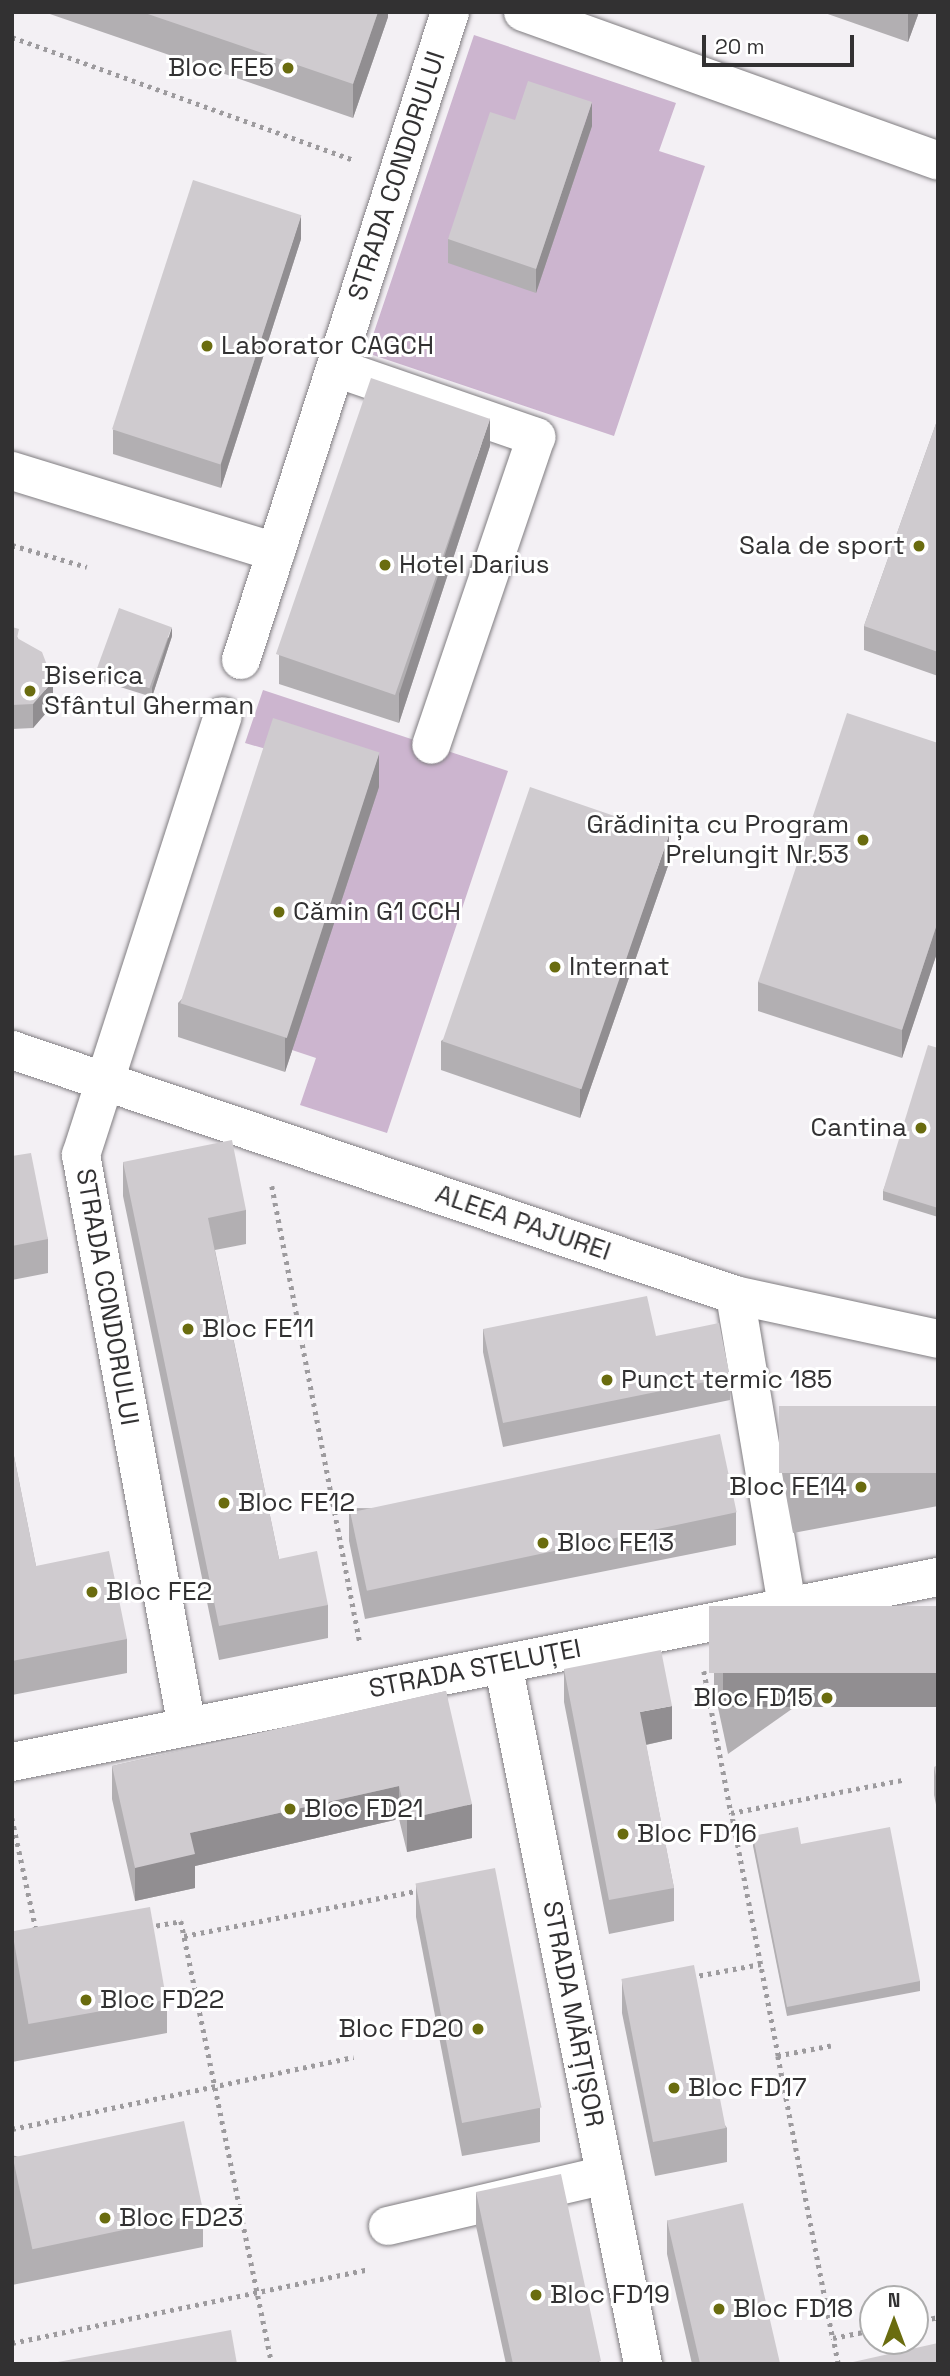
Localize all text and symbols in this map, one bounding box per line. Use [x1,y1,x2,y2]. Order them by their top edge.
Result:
scale bar [705,21,857,65]
text: 20 m [715,33,765,60]
street label: STRADA CONDORULUI [342,47,452,305]
place label: Bloc FE5 [168,52,274,84]
marker: Bloc FE5 [280,60,296,76]
place label: Laborator CAGCH [221,330,434,362]
marker: Laborator CAGCH [199,338,215,354]
place label: Sala de sport [739,530,905,562]
marker: Sala de sport [911,538,927,554]
place label: Hotel Darius [399,549,550,581]
marker: Hotel Darius [377,557,393,573]
place label: Biserica Sfântul Gherman [44,660,254,722]
marker: Biserica Sfântul Gherman [22,683,38,699]
place label: Grădinița cu Program Prelungit Nr.53 [586,809,849,870]
marker: Grădinița cu Program Prelungit Nr.53 [855,832,871,848]
place label: Cămin G1 CCH [293,896,461,928]
marker: Cămin G1 CCH [271,904,287,920]
place label: Internat [569,951,670,983]
marker: Internat [547,959,563,975]
place label: Cantina [811,1112,907,1144]
marker: Cantina [913,1120,929,1136]
street label: STRADA CONDORULUI [69,1166,145,1428]
street label: ALEEA PAJUREI [431,1178,615,1268]
place label: Bloc FE11 [202,1313,314,1345]
marker: Bloc FE11 [180,1321,196,1337]
place label: Punct termic 185 [621,1364,832,1396]
marker: Punct termic 185 [599,1372,615,1388]
place label: Bloc FE14 [729,1471,847,1503]
marker: Bloc FE14 [853,1479,869,1495]
place label: Bloc FE12 [238,1487,355,1519]
marker: Bloc FE12 [216,1495,232,1511]
place label: Bloc FE13 [557,1527,674,1559]
marker: Bloc FE13 [535,1535,551,1551]
place label: Bloc FE2 [106,1576,212,1608]
marker: Bloc FE2 [84,1584,100,1600]
street label: STRADA STELUȚEI [366,1633,584,1705]
place label: Bloc FD15 [693,1682,813,1714]
marker: Bloc FD15 [819,1690,835,1706]
place label: Bloc FD21 [304,1793,424,1825]
marker: Bloc FD21 [282,1801,298,1817]
place label: Bloc FD16 [637,1818,757,1850]
marker: Bloc FD16 [615,1826,631,1842]
street label: STRADA MĂRȚIȘOR [536,1898,610,2130]
place label: Bloc FD22 [100,1984,224,2016]
marker: Bloc FD22 [78,1992,94,2008]
place label: Bloc FD20 [339,2013,464,2045]
marker: Bloc FD20 [470,2021,486,2037]
place label: Bloc FD17 [688,2072,807,2104]
marker: Bloc FD17 [666,2080,682,2096]
place label: Bloc FD23 [119,2202,243,2234]
marker: Bloc FD23 [97,2210,113,2226]
place label: Bloc FD19 [550,2279,670,2311]
north arrow [859,2285,929,2355]
marker: Bloc FD19 [528,2287,544,2303]
text: N [888,2288,900,2313]
place label: Bloc FD18 [733,2293,853,2325]
marker: Bloc FD18 [711,2301,727,2317]

